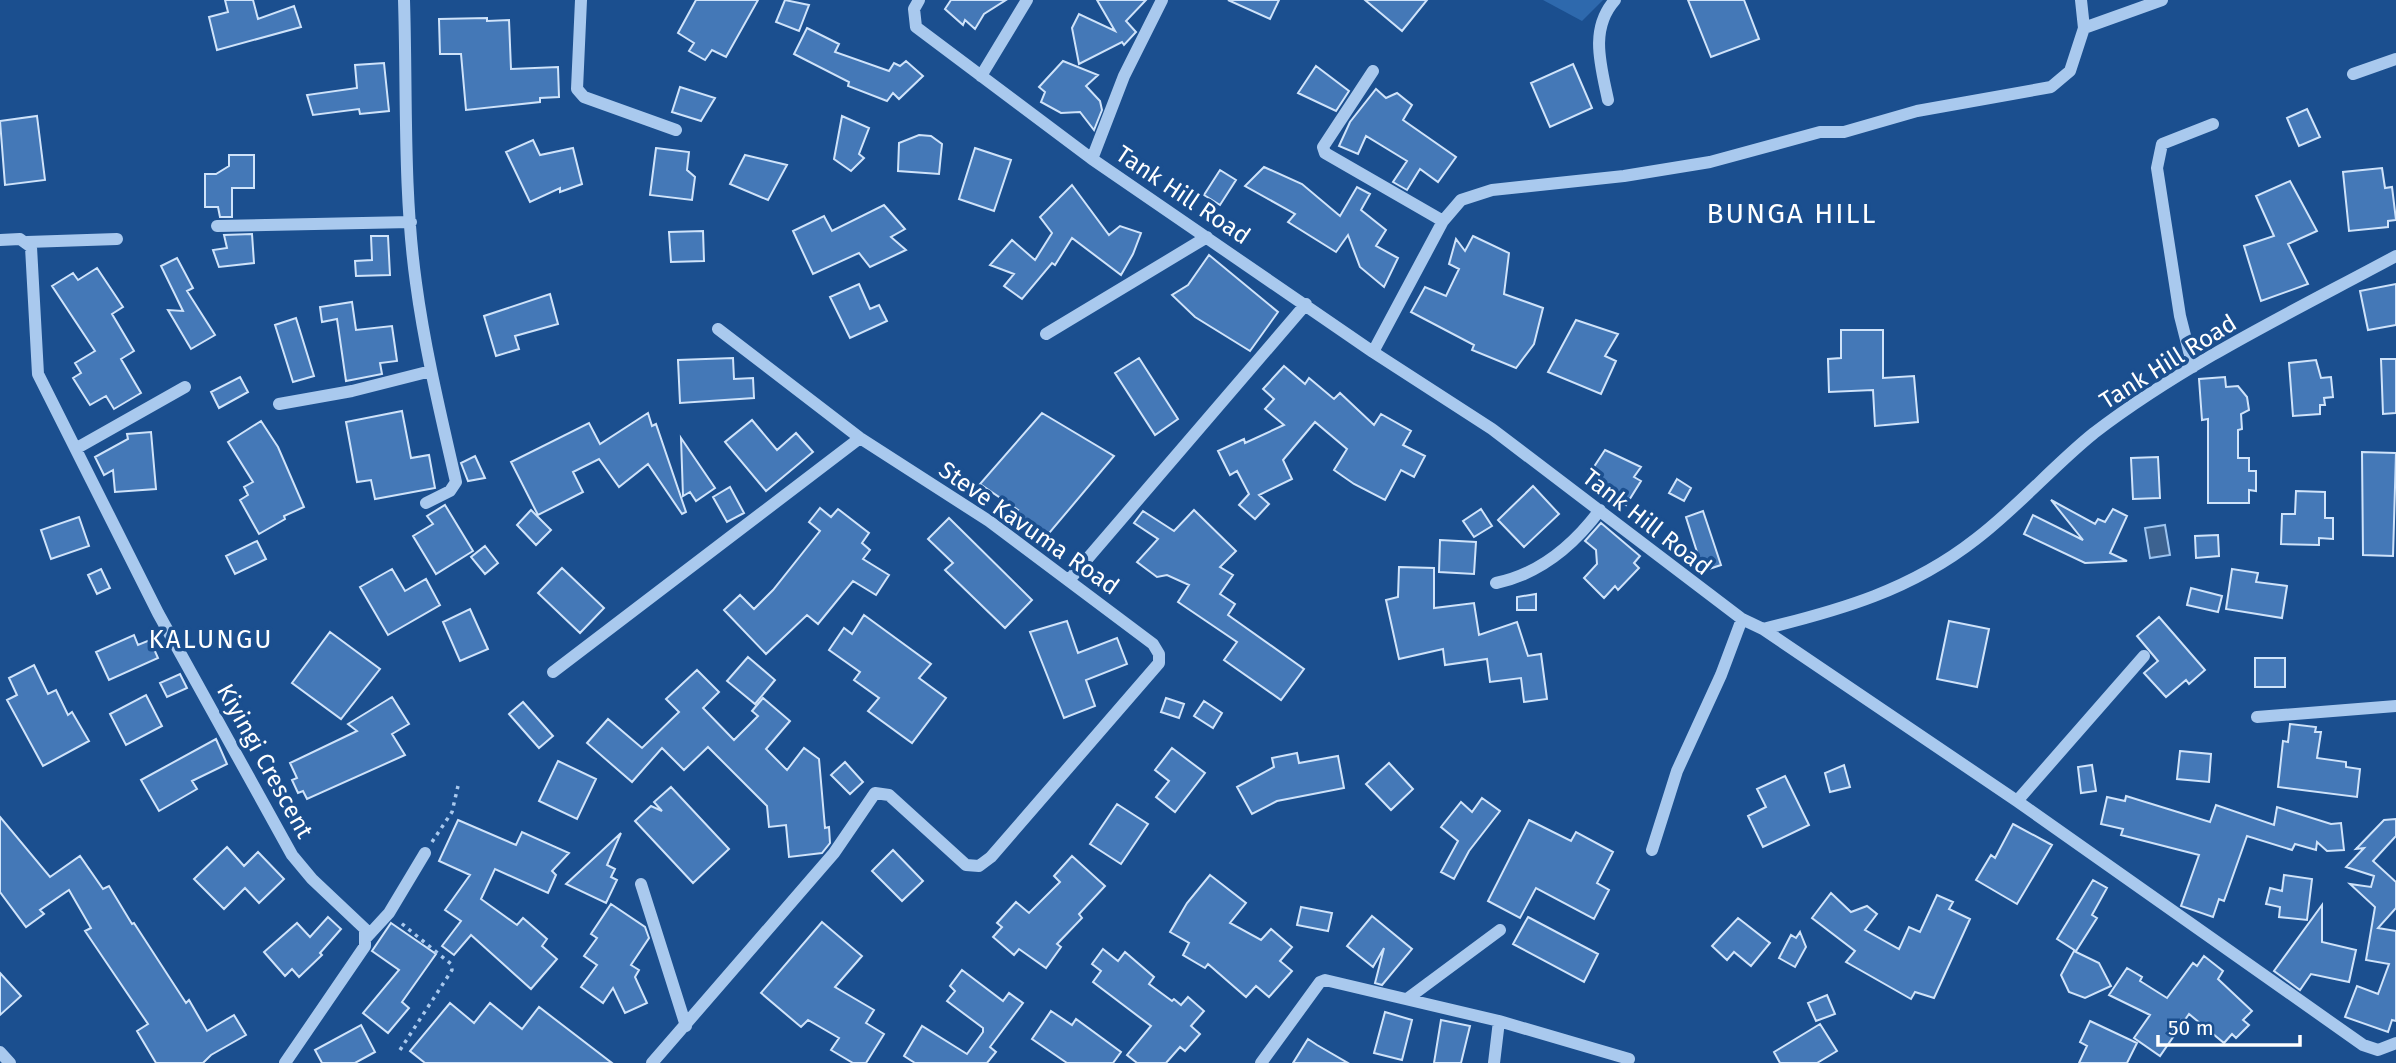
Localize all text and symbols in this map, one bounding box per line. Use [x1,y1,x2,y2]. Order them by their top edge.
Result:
street label: Tank Hill Road [1111,140,1255,250]
district label: BUNGA HILL [1706,197,1878,230]
street label: Tank Hill Road [2094,309,2242,415]
street label: Steve Kavuma Road [934,455,1124,601]
street label: Tank Hill Road [1577,463,1717,581]
district label: KALUNGU [148,624,274,655]
street label: Kiyingi Crescent [211,679,319,843]
scale bar [2158,1004,2300,1048]
text: 50 m [2168,1015,2214,1041]

